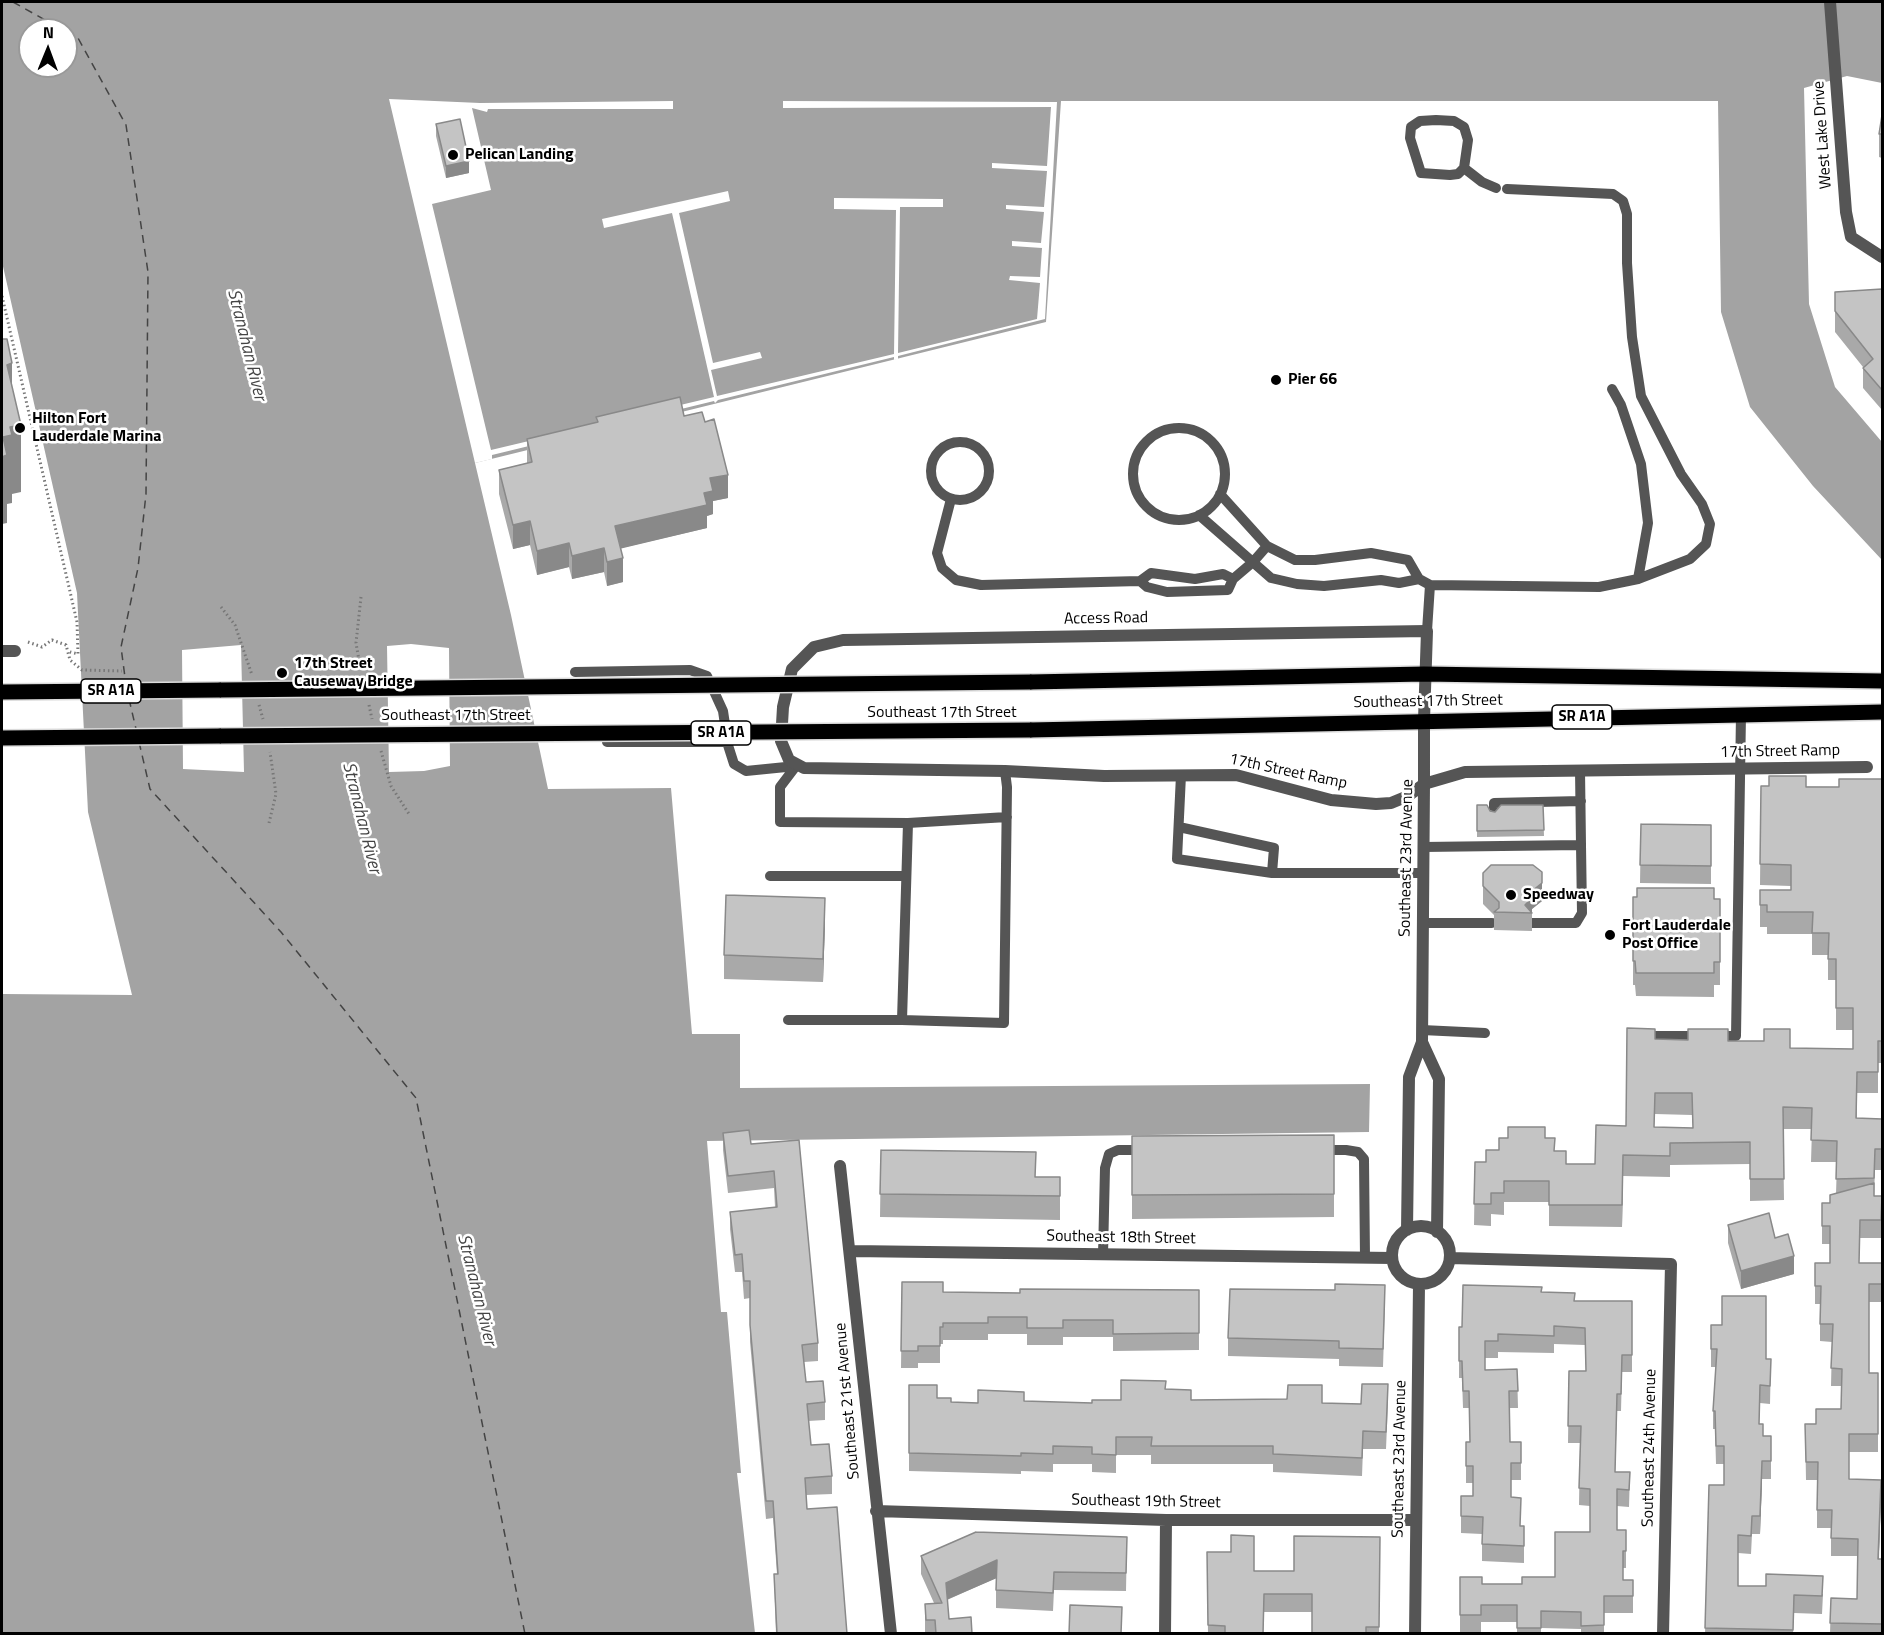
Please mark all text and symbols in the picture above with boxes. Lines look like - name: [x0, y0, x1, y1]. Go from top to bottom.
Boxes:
- north arrow: [18, 18, 78, 78]
- text: N: [43, 20, 54, 44]
- street label: West Lake Drive: [1810, 80, 1836, 190]
- place label: Pelican Landing: [465, 145, 574, 165]
- marker: Pelican Landing: [446, 148, 460, 162]
- water label: Stranahan River: [222, 287, 270, 403]
- place label: Pier 66: [1288, 370, 1337, 390]
- marker: Pier 66: [1269, 373, 1283, 387]
- place label: Hilton Fort Lauderdale Marina: [32, 409, 161, 447]
- marker: Hilton Fort Lauderdale Marina: [13, 421, 27, 435]
- street label: Access Road: [1064, 609, 1148, 629]
- place label: 17th Street Causeway Bridge: [294, 654, 413, 692]
- marker: 17th Street Causeway Bridge: [275, 666, 289, 680]
- road number: SR A1A: [81, 679, 141, 703]
- street label: Southeast 17th Street: [1353, 691, 1503, 713]
- street label: Southeast 17th Street: [867, 703, 1017, 723]
- road number: SR A1A: [1552, 705, 1612, 729]
- street label: Southeast 17th Street: [381, 706, 531, 726]
- road number: SR A1A: [691, 721, 751, 745]
- street label: 17th Street Ramp: [1720, 741, 1840, 763]
- street label: 17th Street Ramp: [1227, 750, 1349, 794]
- water label: Stranahan River: [337, 760, 385, 876]
- street label: Southeast 23rd Avenue: [1396, 779, 1418, 937]
- place label: Speedway: [1523, 885, 1594, 905]
- marker: Speedway: [1504, 888, 1518, 902]
- place label: Fort Lauderdale Post Office: [1622, 916, 1731, 954]
- marker: Fort Lauderdale Post Office: [1603, 928, 1617, 942]
- street label: Southeast 18th Street: [1046, 1227, 1196, 1249]
- water label: Stranahan River: [452, 1232, 500, 1348]
- street label: Southeast 21st Avenue: [832, 1322, 864, 1480]
- street label: Southeast 24th Avenue: [1639, 1369, 1661, 1527]
- street label: Southeast 23rd Avenue: [1389, 1380, 1411, 1538]
- street label: Southeast 19th Street: [1071, 1491, 1221, 1513]

